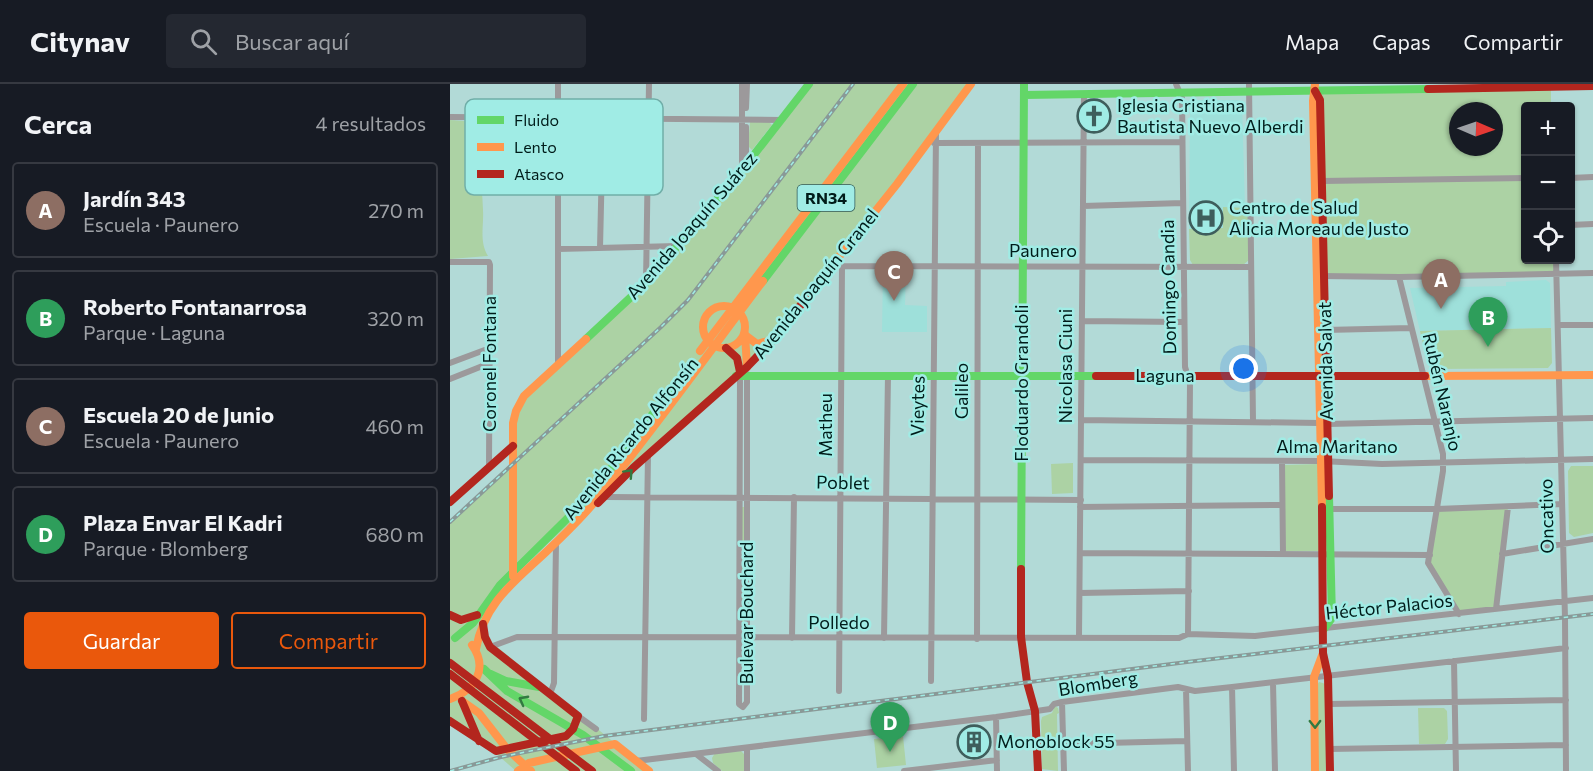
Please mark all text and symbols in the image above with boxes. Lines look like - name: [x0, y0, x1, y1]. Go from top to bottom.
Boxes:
- search box: [166, 14, 586, 68]
- text: Citynav: [30, 24, 130, 58]
- icon: search: [187, 25, 220, 58]
- text: Buscar aquí: [235, 28, 349, 55]
- text: Mapa: [1285, 29, 1339, 54]
- text: Capas: [1372, 29, 1431, 54]
- text: Compartir: [1464, 29, 1563, 54]
- place label: Iglesia Cristiana Bautista Nuevo Alberdi: [1117, 94, 1304, 137]
- church icon: Iglesia Cristiana Bautista Nuevo Alberdi: [1076, 98, 1112, 134]
- legend: [465, 99, 663, 195]
- north arrow: [1449, 102, 1503, 156]
- map controls: [1521, 102, 1575, 264]
- button: +: [1521, 102, 1575, 156]
- text: Cerca: [24, 108, 92, 139]
- text: Fluido: [514, 110, 559, 129]
- text: 4 resultados: [316, 111, 426, 135]
- text: Lento: [514, 137, 557, 156]
- street label: Avenida Joaquín Suárez: [621, 147, 761, 303]
- button: −: [1521, 156, 1575, 210]
- text: Atasco: [514, 164, 564, 183]
- text: Jardín 343: [83, 185, 185, 212]
- road number: RN34: [798, 185, 854, 211]
- place label: Centro de Salud Alicia Moreau de Justo: [1229, 196, 1409, 239]
- text: A: [38, 198, 53, 222]
- text: 270 m: [368, 198, 424, 222]
- hospital icon: Centro de Salud Alicia Moreau de Justo: [1188, 200, 1224, 236]
- street label: Avenida Joaquín Granel: [748, 204, 883, 363]
- button: locate: [1521, 210, 1575, 264]
- text: Escuela · Paunero: [83, 212, 239, 236]
- street label: Domingo Candia: [1156, 219, 1180, 355]
- street label: Paunero: [1009, 239, 1077, 261]
- pin: C: [874, 252, 914, 301]
- pin: A: [1422, 260, 1460, 309]
- text: Roberto Fontanarrosa: [83, 293, 307, 320]
- street label: Coronel Fontana: [478, 296, 500, 432]
- pin: B: [1468, 298, 1508, 347]
- street label: Avenida Salvat: [1313, 301, 1337, 421]
- street label: Floduardo Grandoli: [1010, 304, 1032, 462]
- text: B: [39, 306, 52, 330]
- text: 320 m: [367, 306, 424, 330]
- street label: Nicolasa Ciuni: [1054, 309, 1076, 423]
- text: Parque · Laguna: [83, 320, 225, 344]
- street label: Rubén Naranjo: [1419, 330, 1467, 453]
- street label: Avenida Ricardo Alfonsín: [558, 353, 703, 524]
- your location: [1229, 354, 1258, 383]
- street label: Galileo: [950, 363, 972, 419]
- street label: Laguna: [1135, 364, 1195, 386]
- street label: Vieytes: [905, 376, 929, 436]
- street label: Matheu: [814, 393, 836, 457]
- text: Escuela 20 de Junio: [83, 401, 274, 428]
- text: C: [39, 414, 52, 438]
- text: 460 m: [366, 414, 424, 438]
- text: Escuela · Paunero: [83, 428, 239, 452]
- street label: Alma Maritano: [1276, 435, 1398, 457]
- one-way arrow: [622, 469, 633, 480]
- street label: Poblet: [816, 471, 870, 493]
- street label: Oncativo: [1534, 478, 1558, 554]
- text: Plaza Envar El Kadri: [83, 509, 283, 536]
- text: D: [38, 522, 53, 546]
- text: 680 m: [365, 522, 424, 546]
- text: Parque · Blomberg: [83, 536, 248, 560]
- street label: Bulevar Bouchard: [735, 542, 757, 684]
- street label: Héctor Palacios: [1324, 588, 1453, 624]
- street label: Polledo: [808, 611, 870, 633]
- button: Guardar: [24, 612, 219, 669]
- button: Compartir: [231, 612, 426, 669]
- street label: Blomberg: [1057, 666, 1139, 700]
- one-way arrow: [518, 696, 529, 707]
- pin: D: [870, 702, 910, 752]
- one-way arrow: [1308, 720, 1321, 729]
- building icon: Monoblock 55: [956, 724, 992, 760]
- place label: Monoblock 55: [997, 730, 1115, 752]

